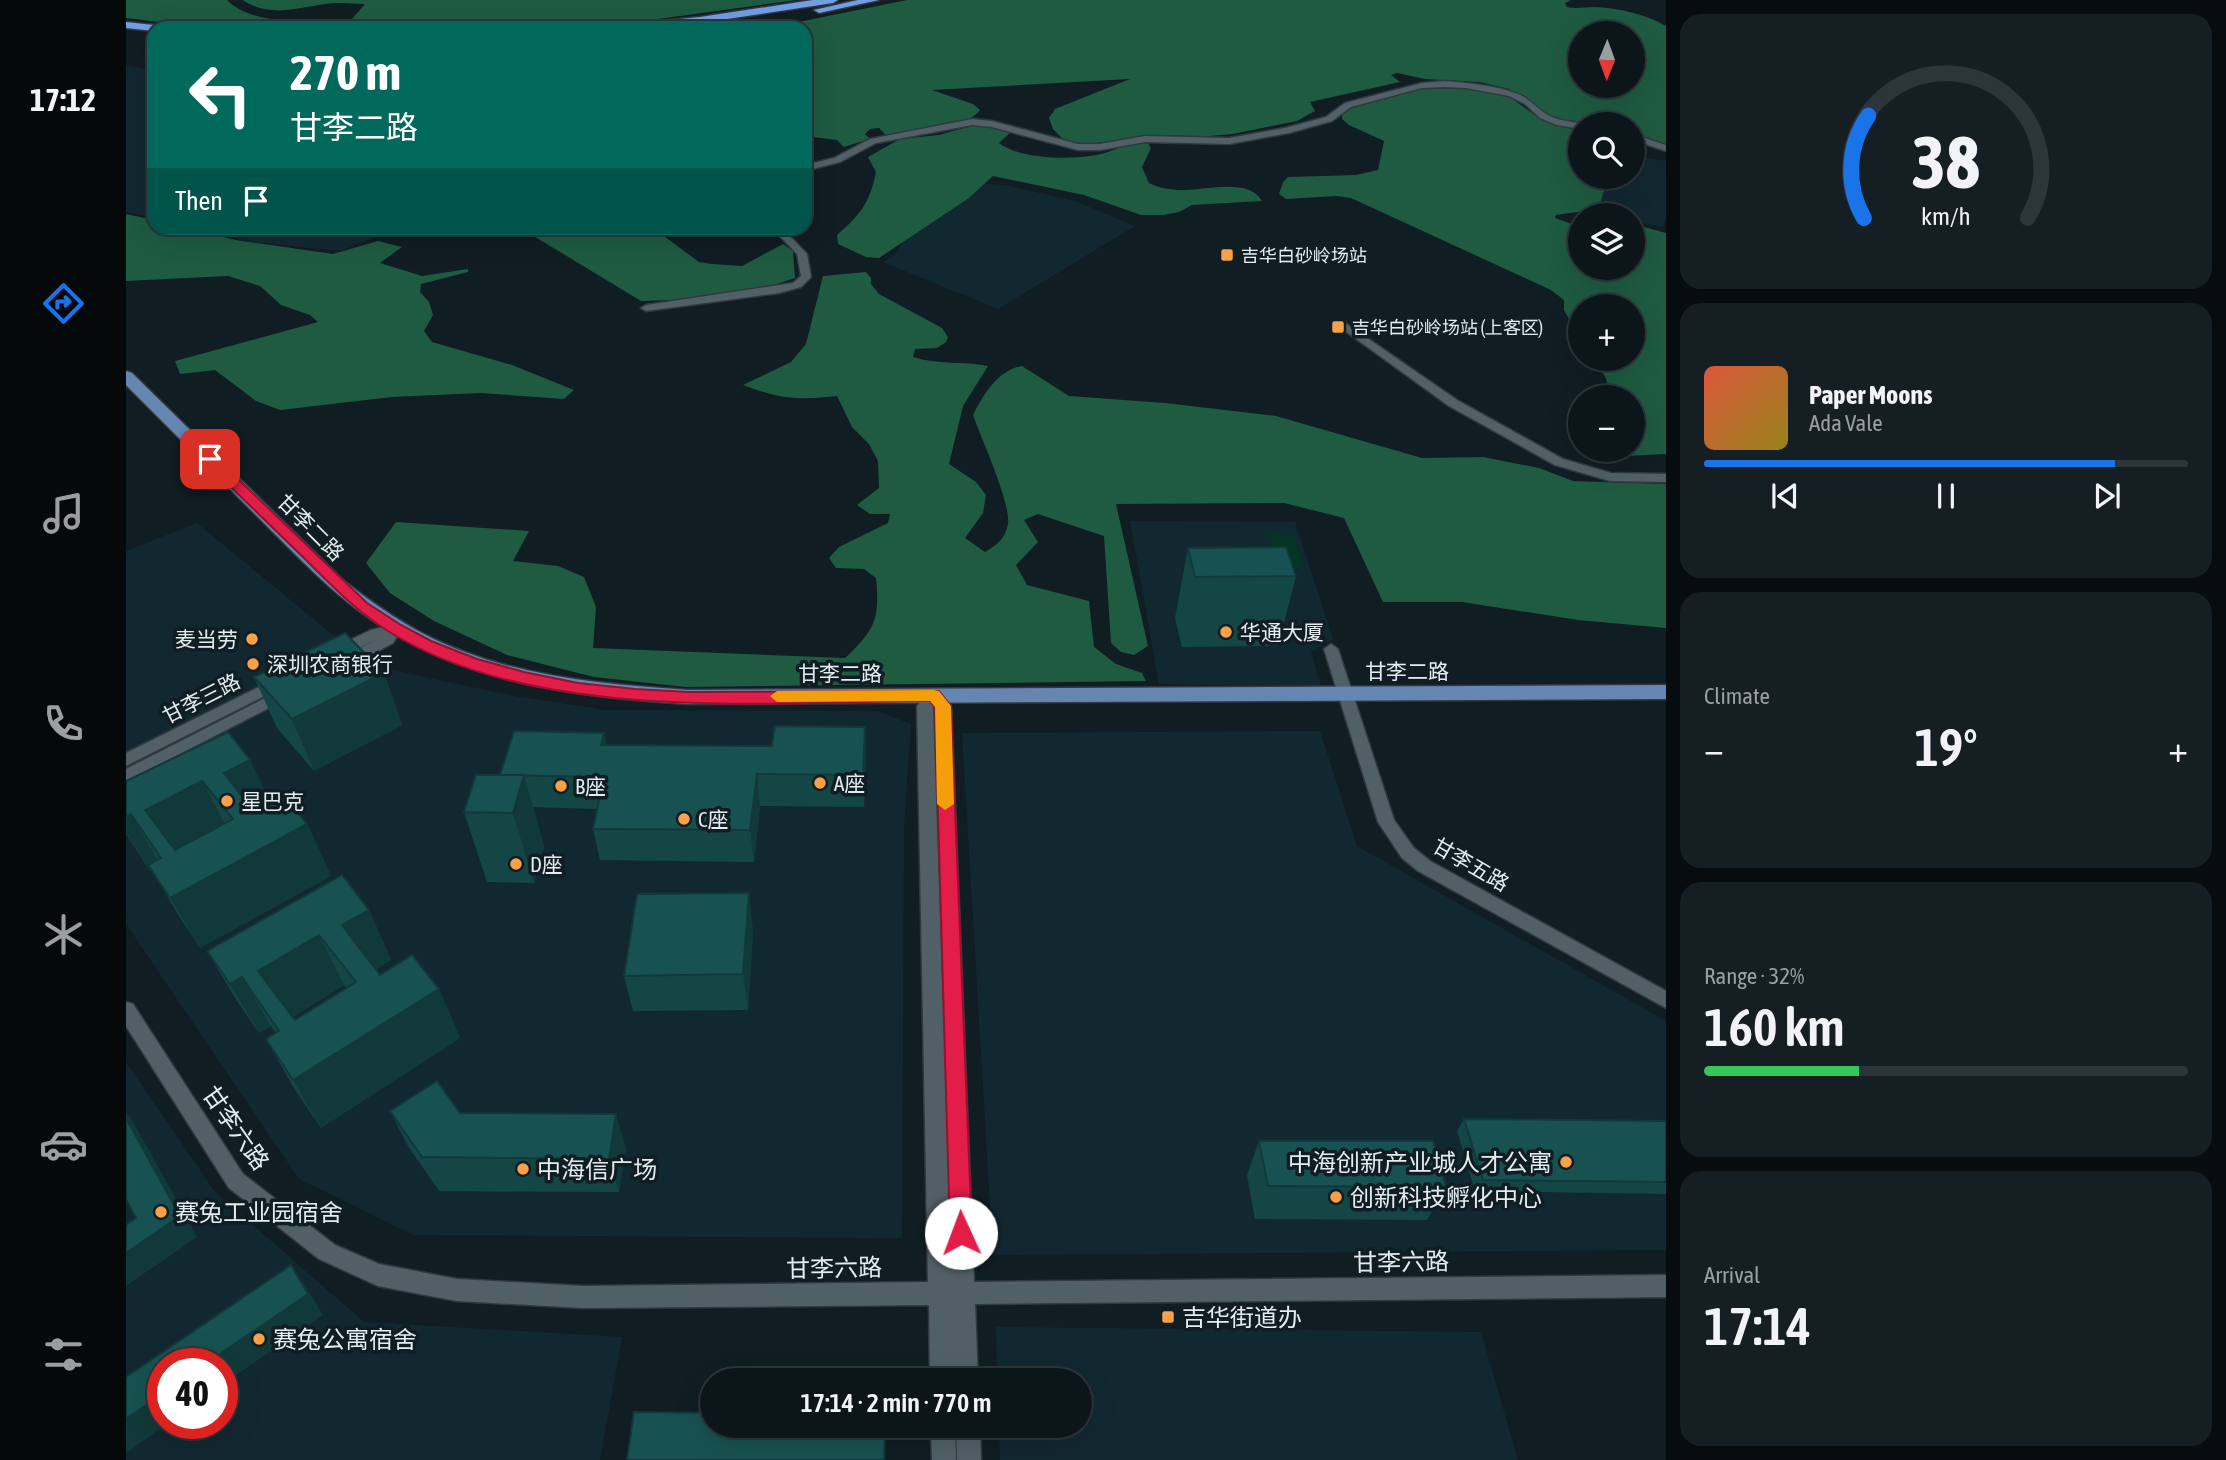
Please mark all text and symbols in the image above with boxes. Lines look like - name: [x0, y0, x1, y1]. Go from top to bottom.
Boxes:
- north arrow: [1568, 21, 1645, 98]
- map controls: [1568, 21, 1645, 462]
- text: 270 m: [290, 44, 401, 100]
- icon: left: [175, 49, 266, 140]
- text: 17:12: [30, 81, 96, 118]
- text: 甘李二路: [290, 109, 418, 146]
- button: search: [1568, 112, 1645, 189]
- text: 38: [1912, 120, 1980, 203]
- icon: arrive: [237, 182, 275, 220]
- text: Then: [175, 186, 223, 216]
- text: km/h: [1921, 201, 1971, 229]
- button: layers: [1568, 203, 1645, 280]
- place label: 吉华白砂岭场站: [1241, 245, 1367, 266]
- marker: 吉华白砂岭场站: [1219, 247, 1235, 263]
- icon: directions: [39, 279, 88, 328]
- button: +: [1568, 294, 1645, 371]
- place label: 吉华白砂岭场站 (上客区): [1352, 317, 1543, 338]
- marker: 吉华白砂岭场站 (上客区): [1330, 319, 1346, 335]
- text: Paper Moons: [1809, 380, 1932, 410]
- button: −: [1568, 385, 1645, 462]
- text: Ada Vale: [1809, 410, 1883, 436]
- pin: [180, 429, 240, 489]
- icon: arrive: [191, 440, 229, 478]
- icon: previous: [1766, 477, 1804, 515]
- icon: pause: [1927, 477, 1965, 515]
- icon: next: [2088, 477, 2126, 515]
- icon: music: [39, 489, 88, 538]
- street label: 甘李二路: [273, 489, 349, 565]
- place label: 华通大厦: [1240, 620, 1324, 644]
- marker: 华通大厦: [1218, 624, 1234, 640]
- place label: 麦当劳: [175, 627, 238, 651]
- marker: 麦当劳: [244, 631, 260, 647]
- place label: 深圳农商银行: [267, 652, 393, 676]
- marker: 深圳农商银行: [245, 656, 261, 672]
- street label: 甘李二路: [1365, 659, 1449, 683]
- street label: 甘李二路: [798, 661, 882, 685]
- street label: 甘李三路: [158, 668, 244, 728]
- text: Climate: [1704, 683, 1770, 709]
- icon: phone: [39, 699, 88, 748]
- text: 19°: [1914, 717, 1978, 777]
- text: −: [1704, 727, 1724, 770]
- text: +: [2168, 727, 2188, 770]
- place label: A座: [834, 771, 865, 795]
- place label: B座: [575, 774, 606, 798]
- marker: A座: [812, 775, 828, 791]
- marker: B座: [553, 778, 569, 794]
- place label: 星巴克: [241, 789, 304, 813]
- marker: 星巴克: [219, 793, 235, 809]
- place label: C座: [698, 807, 728, 831]
- marker: C座: [676, 811, 692, 827]
- street label: 甘李五路: [1429, 833, 1513, 895]
- place label: D座: [530, 852, 563, 876]
- marker: D座: [508, 856, 524, 872]
- icon: climate: [39, 910, 88, 959]
- text: Range · 32%: [1704, 963, 1804, 989]
- text: 160 km: [1704, 997, 1845, 1057]
- street label: 甘李六路: [197, 1081, 275, 1175]
- icon: car: [39, 1120, 88, 1169]
- place label: 中海创新产业城人才公寓: [1288, 1149, 1552, 1176]
- marker: 中海创新产业城人才公寓: [1558, 1154, 1574, 1170]
- place label: 中海信广场: [537, 1156, 657, 1183]
- marker: 中海信广场: [515, 1161, 531, 1177]
- place label: 创新科技孵化中心: [1350, 1184, 1542, 1211]
- marker: 创新科技孵化中心: [1328, 1189, 1344, 1205]
- position arrow: [924, 1196, 998, 1270]
- place label: 赛兔工业园宿舍: [175, 1199, 343, 1226]
- marker: 赛兔工业园宿舍: [153, 1204, 169, 1220]
- street label: 甘李六路: [1353, 1248, 1449, 1276]
- street label: 甘李六路: [786, 1254, 882, 1282]
- text: Arrival: [1704, 1262, 1760, 1288]
- text: 17:14: [1704, 1296, 1811, 1356]
- place label: 吉华街道办: [1182, 1304, 1302, 1331]
- marker: 吉华街道办: [1160, 1309, 1176, 1325]
- place label: 赛兔公寓宿舍: [273, 1326, 417, 1353]
- icon: filters: [39, 1330, 88, 1379]
- marker: 赛兔公寓宿舍: [251, 1331, 267, 1347]
- speed limit sign: 40: [147, 1348, 238, 1439]
- text: 17:14 · 2 min · 770 m: [801, 1388, 991, 1418]

